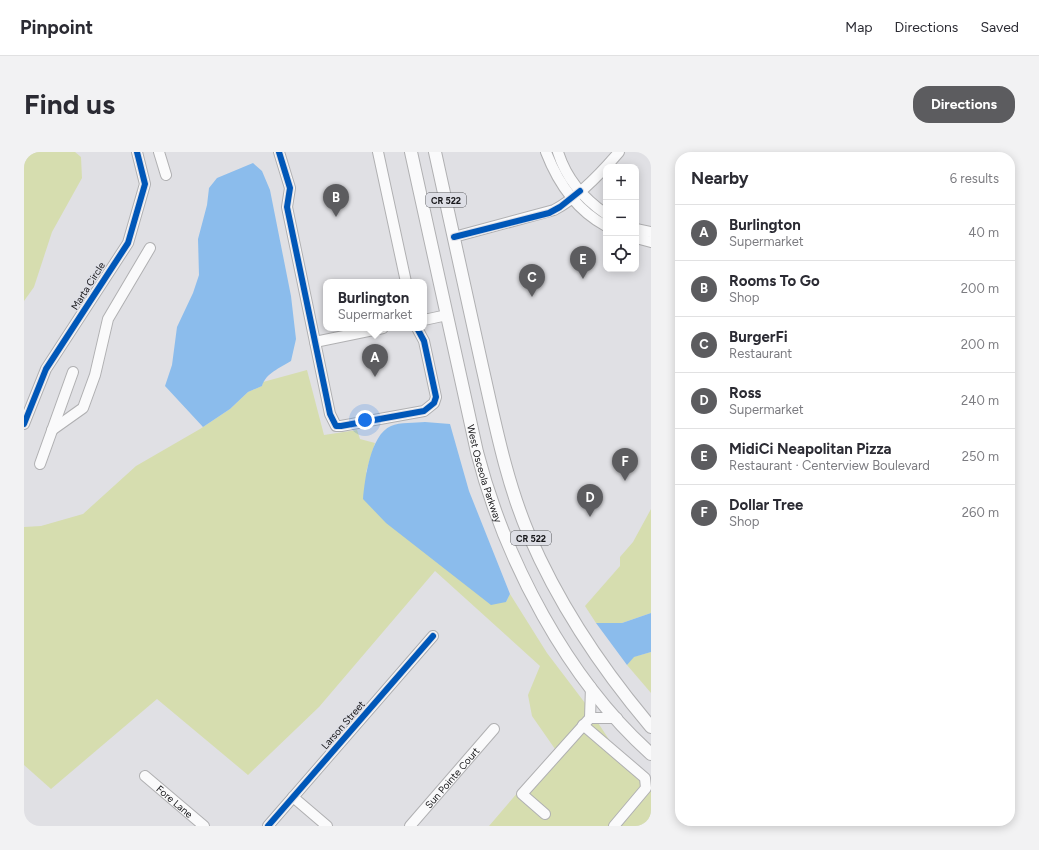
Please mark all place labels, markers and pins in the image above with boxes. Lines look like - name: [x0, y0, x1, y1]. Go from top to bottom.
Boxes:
- pin: B: [323, 184, 349, 217]
- pin: E: [570, 246, 596, 279]
- pin: C: [519, 264, 545, 297]
- pin: A: [362, 344, 388, 377]
- pin: F: [612, 448, 638, 481]
- pin: D: [577, 484, 603, 517]

